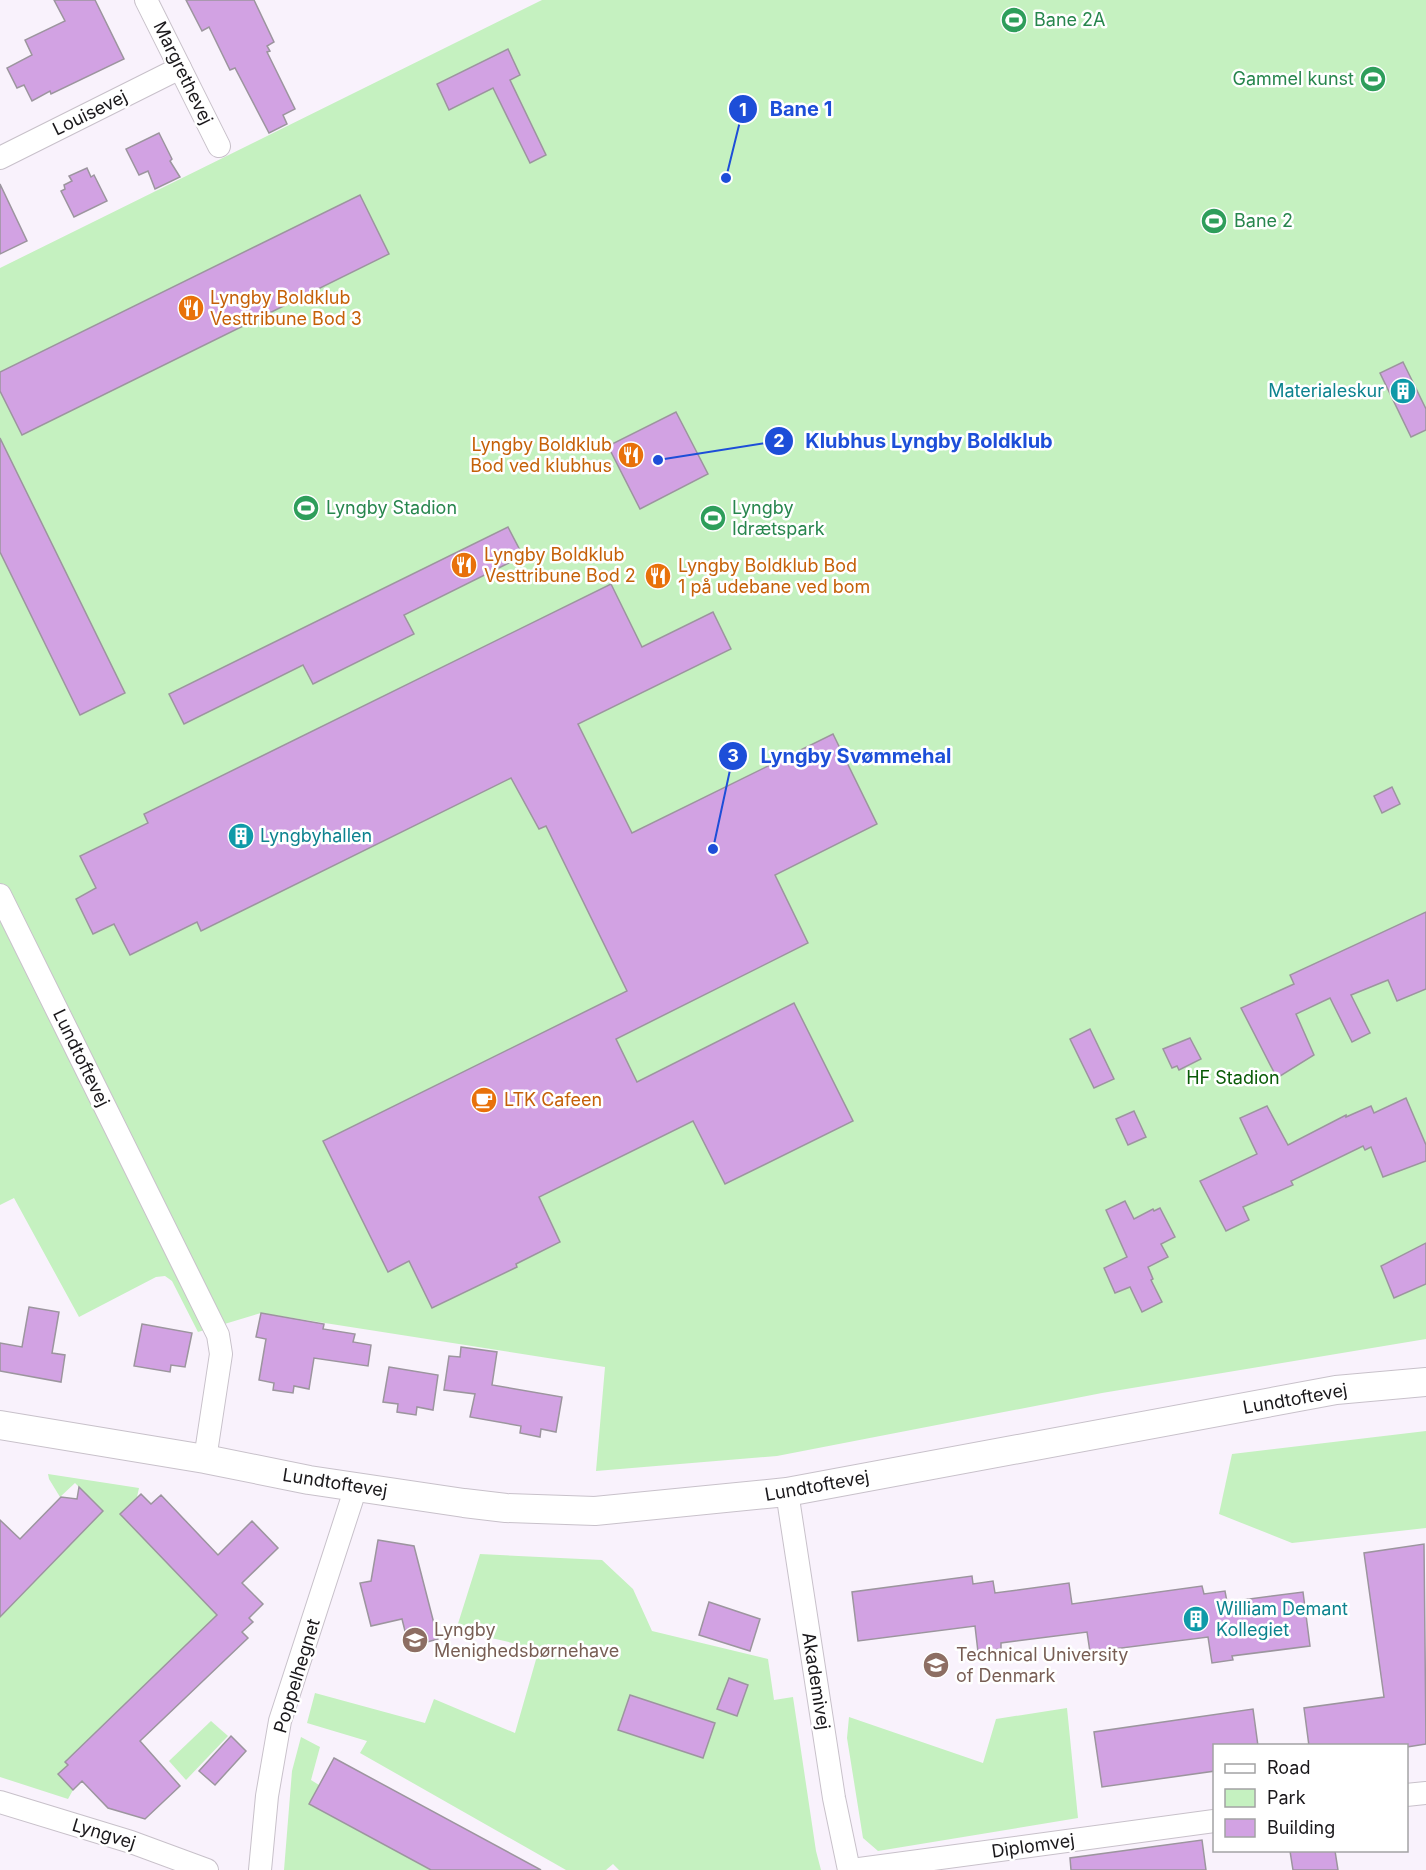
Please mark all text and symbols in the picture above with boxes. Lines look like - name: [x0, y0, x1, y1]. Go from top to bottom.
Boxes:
- sports icon: Bane 2A: [999, 5, 1029, 35]
- place label: Bane 2A: [1034, 9, 1105, 30]
- street label: Margrethevej: [149, 18, 217, 128]
- sports icon: Gammel kunst: [1358, 64, 1388, 94]
- place label: Gammel kunst: [1232, 68, 1354, 89]
- street label: Louisevej: [49, 86, 130, 140]
- callout: Bane 1: [728, 90, 844, 128]
- text: Bane 1: [770, 97, 832, 121]
- text: 1: [739, 99, 747, 120]
- sports icon: Bane 2: [1199, 206, 1229, 236]
- place label: Bane 2: [1234, 210, 1293, 231]
- place label: Lyngby Boldklub Vesttribune Bod 3: [210, 287, 362, 329]
- restaurant icon: Lyngby Boldklub Vesttribune Bod 3: [176, 293, 206, 323]
- building icon: Materialeskur: [1388, 376, 1418, 406]
- place label: Materialeskur: [1268, 380, 1384, 401]
- callout: Klubhus Lyngby Boldklub: [764, 422, 1065, 460]
- text: Klubhus Lyngby Boldklub: [805, 429, 1053, 453]
- text: 2: [773, 430, 785, 451]
- place label: Lyngby Boldklub Bod ved klubhus: [470, 434, 612, 476]
- restaurant icon: Lyngby Boldklub Bod ved klubhus: [616, 440, 646, 470]
- sports icon: Lyngby Stadion: [291, 493, 321, 523]
- place label: Lyngby Stadion: [326, 497, 457, 518]
- place label: Lyngby Idrætspark: [732, 497, 825, 539]
- sports icon: Lyngby Idrætspark: [698, 503, 728, 533]
- place label: Lyngby Boldklub Vesttribune Bod 2: [484, 544, 636, 586]
- restaurant icon: Lyngby Boldklub Vesttribune Bod 2: [449, 550, 479, 580]
- place label: Lyngby Boldklub Bod 1 på udebane ved bom: [678, 555, 870, 597]
- restaurant icon: Lyngby Boldklub Bod 1 på udebane ved bom: [643, 561, 673, 591]
- callout: Lyngby Svømmehal: [718, 737, 963, 775]
- text: Lyngby Svømmehal: [761, 744, 952, 768]
- text: 3: [727, 745, 739, 766]
- building icon: Lyngbyhallen: [226, 821, 256, 851]
- place label: Lyngbyhallen: [260, 825, 372, 846]
- street label: Lundtoftevej: [49, 1006, 114, 1110]
- park label: HF Stadion: [1186, 1067, 1280, 1088]
- cafe icon: LTK Cafeen: [469, 1085, 499, 1115]
- place label: LTK Cafeen: [504, 1089, 602, 1110]
- street label: Lundtoftevej: [1241, 1379, 1349, 1418]
- street label: Lundtoftevej: [281, 1464, 389, 1501]
- street label: Lundtoftevej: [763, 1466, 871, 1505]
- place label: William Demant Kollegiet: [1216, 1598, 1348, 1640]
- building icon: William Demant Kollegiet: [1181, 1604, 1211, 1634]
- street label: Poppelhegnet: [269, 1616, 324, 1735]
- place label: Lyngby Menighedsbørnehave: [434, 1619, 619, 1661]
- school or university icon: Lyngby Menighedsbørnehave: [400, 1625, 430, 1655]
- street label: Akademivej: [798, 1631, 835, 1731]
- place label: Technical University of Denmark: [956, 1644, 1128, 1686]
- school or university icon: Technical University of Denmark: [921, 1650, 951, 1680]
- legend: [1213, 1744, 1408, 1852]
- text: Road: [1267, 1757, 1310, 1778]
- text: Park: [1267, 1787, 1306, 1808]
- street label: Lyngvej: [70, 1814, 138, 1853]
- text: Building: [1267, 1817, 1335, 1838]
- street label: Diplomvej: [990, 1829, 1076, 1862]

